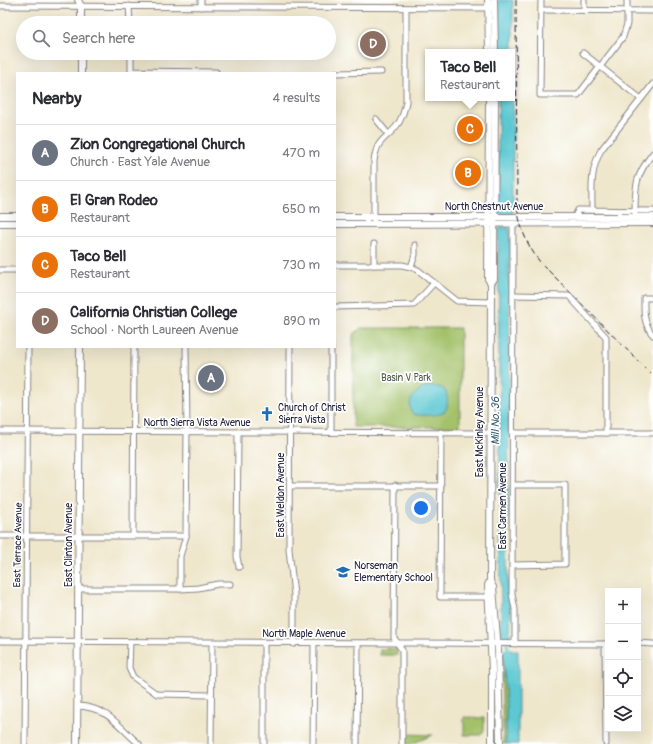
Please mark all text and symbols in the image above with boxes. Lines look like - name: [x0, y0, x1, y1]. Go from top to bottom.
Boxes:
- search box: [16, 16, 336, 60]
- icon: search: [30, 27, 52, 49]
- text: Search here: [62, 29, 135, 48]
- pin: D: [360, 29, 386, 59]
- popup: [425, 49, 515, 101]
- text: Taco Bell: [440, 58, 496, 77]
- text: Restaurant: [440, 77, 500, 93]
- text: Nearby: [32, 88, 81, 109]
- text: 4 results: [273, 90, 320, 106]
- pin: C: [457, 114, 483, 144]
- text: Zion Congregational Church: [70, 135, 245, 154]
- text: A: [41, 145, 49, 161]
- text: 470 m: [282, 145, 320, 161]
- text: Church · East Yale Avenue: [70, 154, 210, 170]
- pin: B: [455, 158, 481, 188]
- text: El Gran Rodeo: [70, 191, 158, 210]
- text: B: [41, 201, 49, 217]
- text: 650 m: [282, 201, 320, 217]
- street label: North Chestnut Avenue: [445, 201, 543, 213]
- text: Restaurant: [70, 210, 130, 226]
- text: Taco Bell: [70, 247, 126, 266]
- text: C: [41, 257, 49, 273]
- text: 730 m: [283, 257, 320, 273]
- text: Restaurant: [70, 266, 130, 282]
- text: California Christian College: [70, 303, 237, 322]
- text: D: [41, 313, 49, 329]
- text: 890 m: [284, 313, 320, 329]
- text: School · North Laureen Avenue: [70, 322, 238, 338]
- pin: A: [198, 363, 224, 393]
- park label: Basin V Park: [381, 372, 432, 384]
- street label: East McKinley Avenue: [474, 387, 486, 477]
- water label: Mill No. 36: [489, 396, 502, 445]
- place label: Church of Christ Sierra Vista: [278, 402, 347, 426]
- church icon: Church of Christ Sierra Vista: [259, 406, 275, 422]
- street label: North Sierra Vista Avenue: [144, 417, 251, 429]
- street label: East Weldon Avenue: [275, 452, 287, 537]
- street label: East Carmen Avenue: [497, 462, 509, 550]
- your location: [411, 498, 431, 518]
- street label: East Terrace Avenue: [11, 502, 25, 588]
- street label: East Clinton Avenue: [63, 503, 75, 587]
- place label: Norseman Elementary School: [354, 560, 433, 584]
- school or university icon: Norseman Elementary School: [335, 564, 351, 580]
- map controls: [605, 588, 641, 732]
- button: +: [605, 588, 641, 624]
- button: −: [605, 624, 641, 660]
- street label: North Maple Avenue: [262, 628, 346, 640]
- button: locate: [605, 660, 641, 696]
- button: layers: [605, 696, 641, 732]

